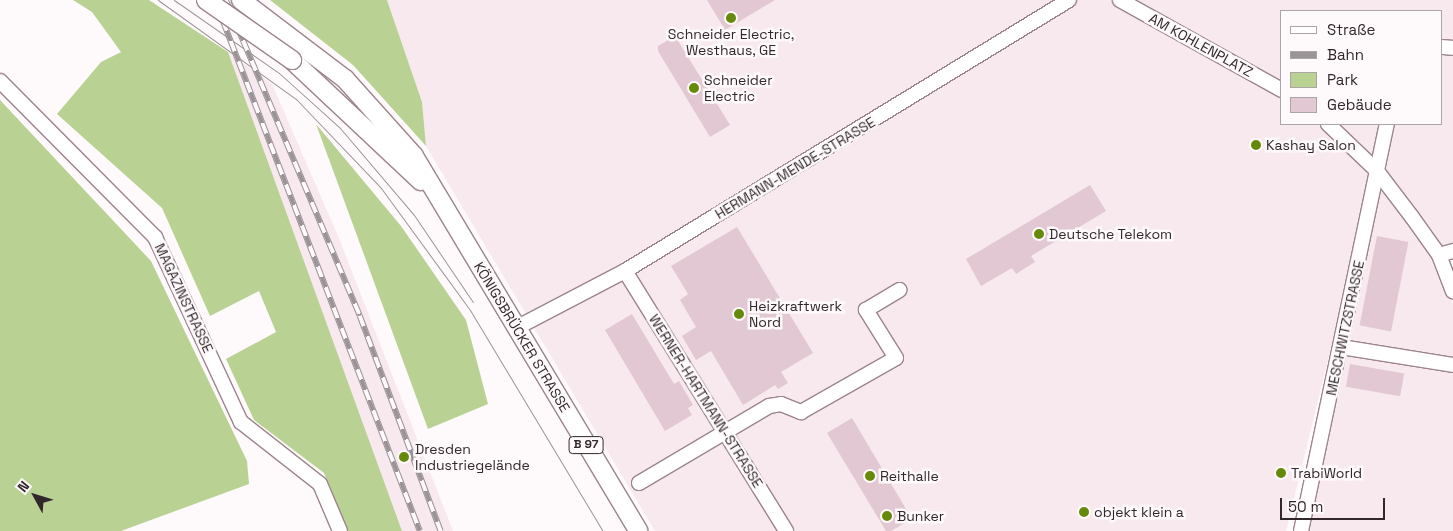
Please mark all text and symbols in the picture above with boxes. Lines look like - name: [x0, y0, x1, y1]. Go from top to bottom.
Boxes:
- street label: AM KOHLENPLATZ: [1146, 9, 1256, 81]
- legend: [1280, 10, 1443, 125]
- marker: Schneider Electric, Westhaus, GE: [725, 12, 737, 24]
- text: Straße: [1327, 20, 1375, 39]
- place label: Schneider Electric, Westhaus, GE: [668, 26, 794, 58]
- text: Bahn: [1327, 45, 1364, 64]
- text: Park: [1327, 70, 1358, 89]
- place label: Schneider Electric: [704, 72, 772, 104]
- marker: Schneider Electric: [688, 82, 700, 94]
- text: Gebäude: [1327, 95, 1392, 114]
- street label: HERMANN-MENDE-STRASSE: [712, 114, 878, 222]
- place label: Kashay Salon: [1266, 137, 1356, 153]
- marker: Kashay Salon: [1250, 139, 1262, 151]
- place label: Deutsche Telekom: [1049, 226, 1172, 242]
- marker: Deutsche Telekom: [1033, 228, 1045, 240]
- street label: MAGAZINSTRASSE: [151, 241, 217, 355]
- street label: KÖNIGSBRÜCKER STRASSE: [470, 259, 574, 415]
- street label: MESCHWITZSTRASSE: [1322, 259, 1368, 397]
- place label: Heizkraftwerk Nord: [749, 298, 842, 331]
- marker: Heizkraftwerk Nord: [733, 308, 745, 320]
- street label: WERNER-HARTMANN-STRASSE: [646, 311, 766, 491]
- road number: B 97: [568, 436, 604, 454]
- place label: Dresden Industriegelände: [415, 441, 530, 474]
- marker: Dresden Industriegelände: [397, 450, 411, 464]
- place label: TrabiWorld: [1291, 465, 1362, 481]
- marker: TrabiWorld: [1275, 467, 1287, 479]
- place label: Reithalle: [880, 468, 939, 484]
- marker: Reithalle: [864, 470, 876, 482]
- north arrow: [10, 471, 60, 521]
- text: N: [13, 477, 33, 496]
- scale bar: [1283, 488, 1388, 520]
- text: 50 m: [1288, 497, 1323, 516]
- place label: objekt klein a: [1094, 504, 1184, 520]
- marker: objekt klein a: [1078, 506, 1090, 518]
- place label: Bunker: [897, 508, 944, 524]
- marker: Bunker: [881, 510, 893, 522]

